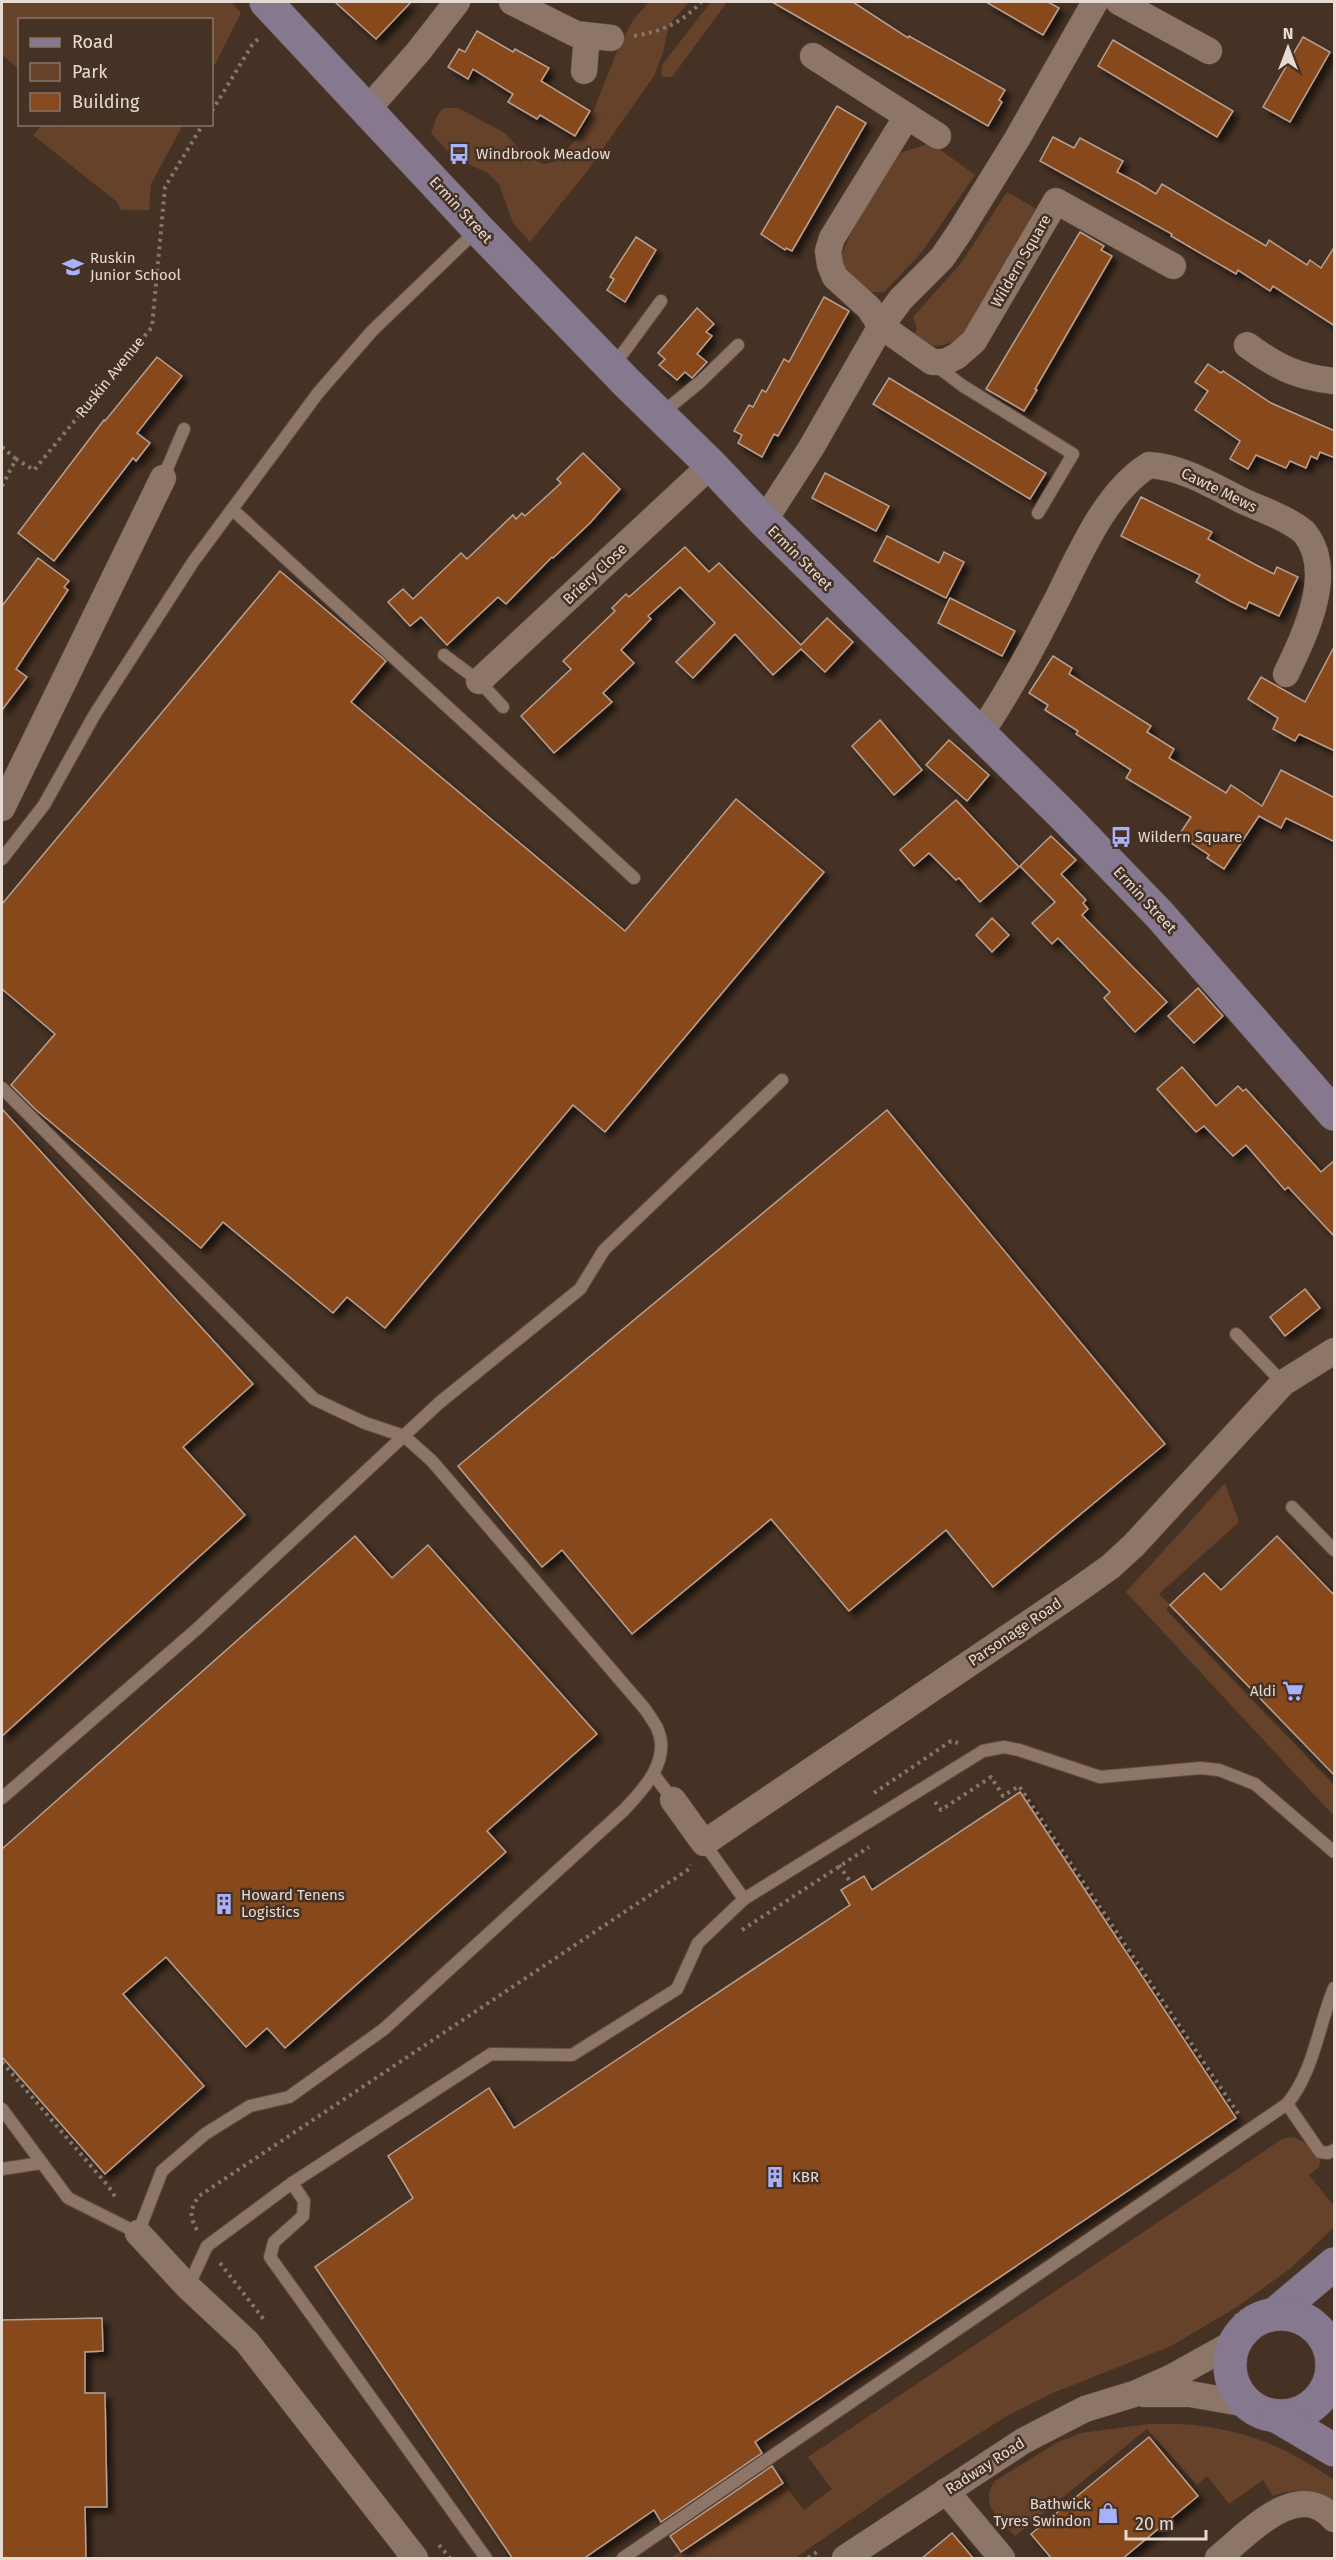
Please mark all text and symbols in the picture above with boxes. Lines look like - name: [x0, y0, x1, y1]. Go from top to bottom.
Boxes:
- legend: [18, 18, 213, 126]
- north arrow: [1258, 18, 1318, 78]
- text: N: [1283, 24, 1293, 43]
- text: Road: [72, 31, 114, 53]
- text: Park: [72, 61, 108, 83]
- text: Building: [72, 91, 140, 113]
- bus stop icon: Windbrook Meadow: [447, 142, 471, 166]
- place label: Windbrook Meadow: [476, 145, 610, 163]
- street label: Ermin Street: [426, 173, 497, 247]
- street label: Wildern Square: [987, 211, 1055, 311]
- place label: Ruskin Junior School: [90, 249, 182, 284]
- school or university icon: Ruskin Junior School: [61, 255, 85, 279]
- street label: Ruskin Avenue: [72, 333, 148, 421]
- street label: Cawte Mews: [1178, 464, 1260, 516]
- street label: Ermin Street: [764, 522, 837, 595]
- street label: Briery Close: [559, 540, 631, 608]
- bus stop icon: Wildern Square: [1109, 825, 1133, 849]
- place label: Wildern Square: [1138, 828, 1242, 846]
- street label: Ermin Street: [1110, 863, 1181, 937]
- street label: Parsonage Road: [965, 1594, 1065, 1670]
- supermarket icon: Aldi: [1281, 1679, 1305, 1703]
- place label: Aldi: [1250, 1682, 1276, 1700]
- place label: Howard Tenens Logistics: [241, 1886, 345, 1921]
- building icon: Howard Tenens Logistics: [212, 1892, 236, 1916]
- building icon: KBR: [763, 2165, 787, 2189]
- place label: KBR: [792, 2168, 819, 2186]
- street label: Radway Road: [942, 2434, 1028, 2498]
- place label: Bathwick Tyres Swindon: [993, 2495, 1091, 2530]
- shop icon: Bathwick Tyres Swindon: [1096, 2501, 1120, 2525]
- scale bar: [1126, 2503, 1206, 2541]
- text: 20 m: [1135, 2513, 1174, 2535]

